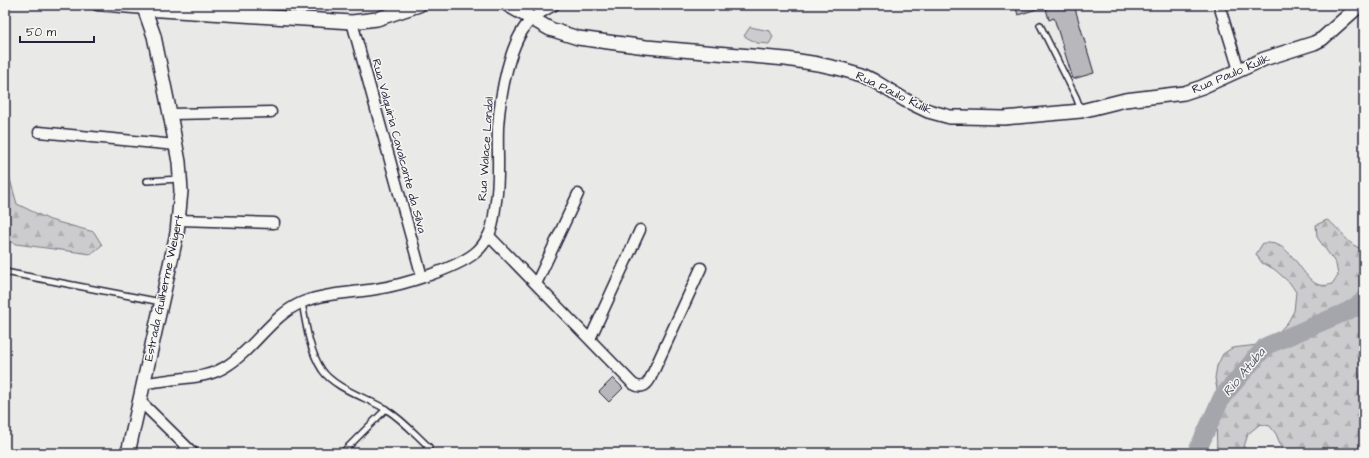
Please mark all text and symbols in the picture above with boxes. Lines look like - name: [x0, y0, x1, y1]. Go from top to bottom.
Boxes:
- scale bar: [20, 18, 94, 44]
- text: 50 m: [26, 24, 57, 41]
- street label: Rua Paulo Kulik: [1189, 50, 1273, 98]
- street label: Rua Valquíria Cavalcante da Silva: [367, 57, 431, 235]
- street label: Rua Paulo Kulik: [853, 67, 936, 119]
- street label: Rua Walace Landal: [474, 96, 498, 202]
- street label: Estrada Guilherme Weigert: [140, 213, 189, 363]
- water label: Rio Atuba: [1219, 343, 1270, 400]

